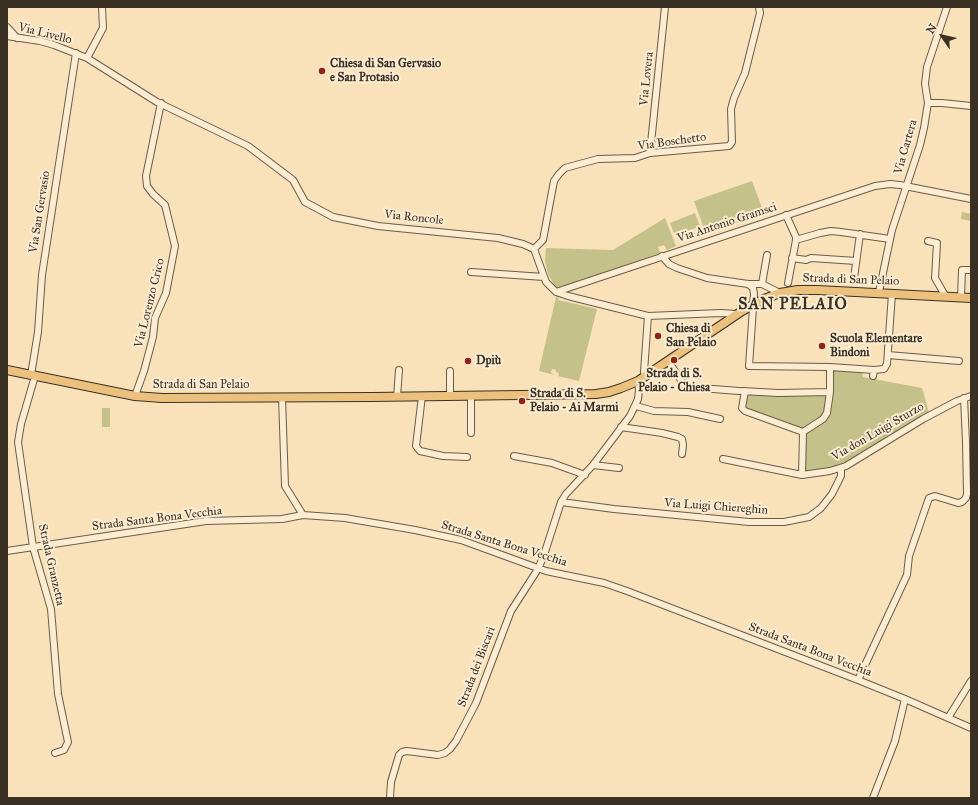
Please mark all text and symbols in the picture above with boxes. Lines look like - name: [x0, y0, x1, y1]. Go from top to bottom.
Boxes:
- north arrow: [922, 16, 962, 56]
- street label: Via Livello: [17, 20, 73, 48]
- text: N: [924, 22, 940, 37]
- street label: Via Lovera: [637, 51, 657, 107]
- place label: Chiesa di San Gervasio e San Protasio: [330, 57, 441, 85]
- marker: Chiesa di San Gervasio e San Protasio: [317, 66, 327, 76]
- street label: Via Cartera: [891, 118, 921, 176]
- street label: Via Boschetto: [637, 130, 707, 154]
- street label: Via San Gervasio: [26, 170, 54, 254]
- street label: Via Antonio Gramsci: [675, 200, 779, 246]
- street label: Via Roncole: [384, 208, 444, 228]
- street label: Via Lorenzo Crico: [132, 257, 168, 349]
- street label: Strada di San Pelaio: [802, 271, 900, 289]
- district label: SAN PELAIO: [738, 295, 848, 315]
- place label: Chiesa di San Pelaio: [666, 322, 716, 350]
- marker: Chiesa di San Pelaio: [653, 331, 663, 341]
- place label: Scuola Elementare Bindoni: [830, 332, 922, 360]
- marker: Scuola Elementare Bindoni: [817, 341, 827, 351]
- place label: Dpiù: [476, 354, 501, 368]
- marker: Strada di S. Pelaio - Chiesa: [669, 355, 679, 365]
- marker: Dpiù: [463, 356, 473, 366]
- place label: Strada di S. Pelaio - Chiesa: [638, 367, 710, 395]
- street label: Strada di San Pelaio: [153, 378, 249, 392]
- place label: Strada di S. Pelaio - Ai Marmi: [530, 387, 619, 415]
- marker: Strada di S. Pelaio - Ai Marmi: [517, 396, 527, 406]
- street label: Via don Luigi Sturzo: [829, 400, 927, 464]
- street label: Via Luigi Chiereghin: [664, 496, 768, 518]
- street label: Strada Santa Bona Vecchia: [91, 504, 223, 534]
- street label: Strada Santa Bona Vecchia: [439, 518, 569, 570]
- street label: Strada Granzetta: [35, 523, 67, 607]
- street label: Strada Santa Bona Vecchia: [746, 620, 874, 680]
- street label: Strada dei Biscari: [455, 625, 499, 709]

